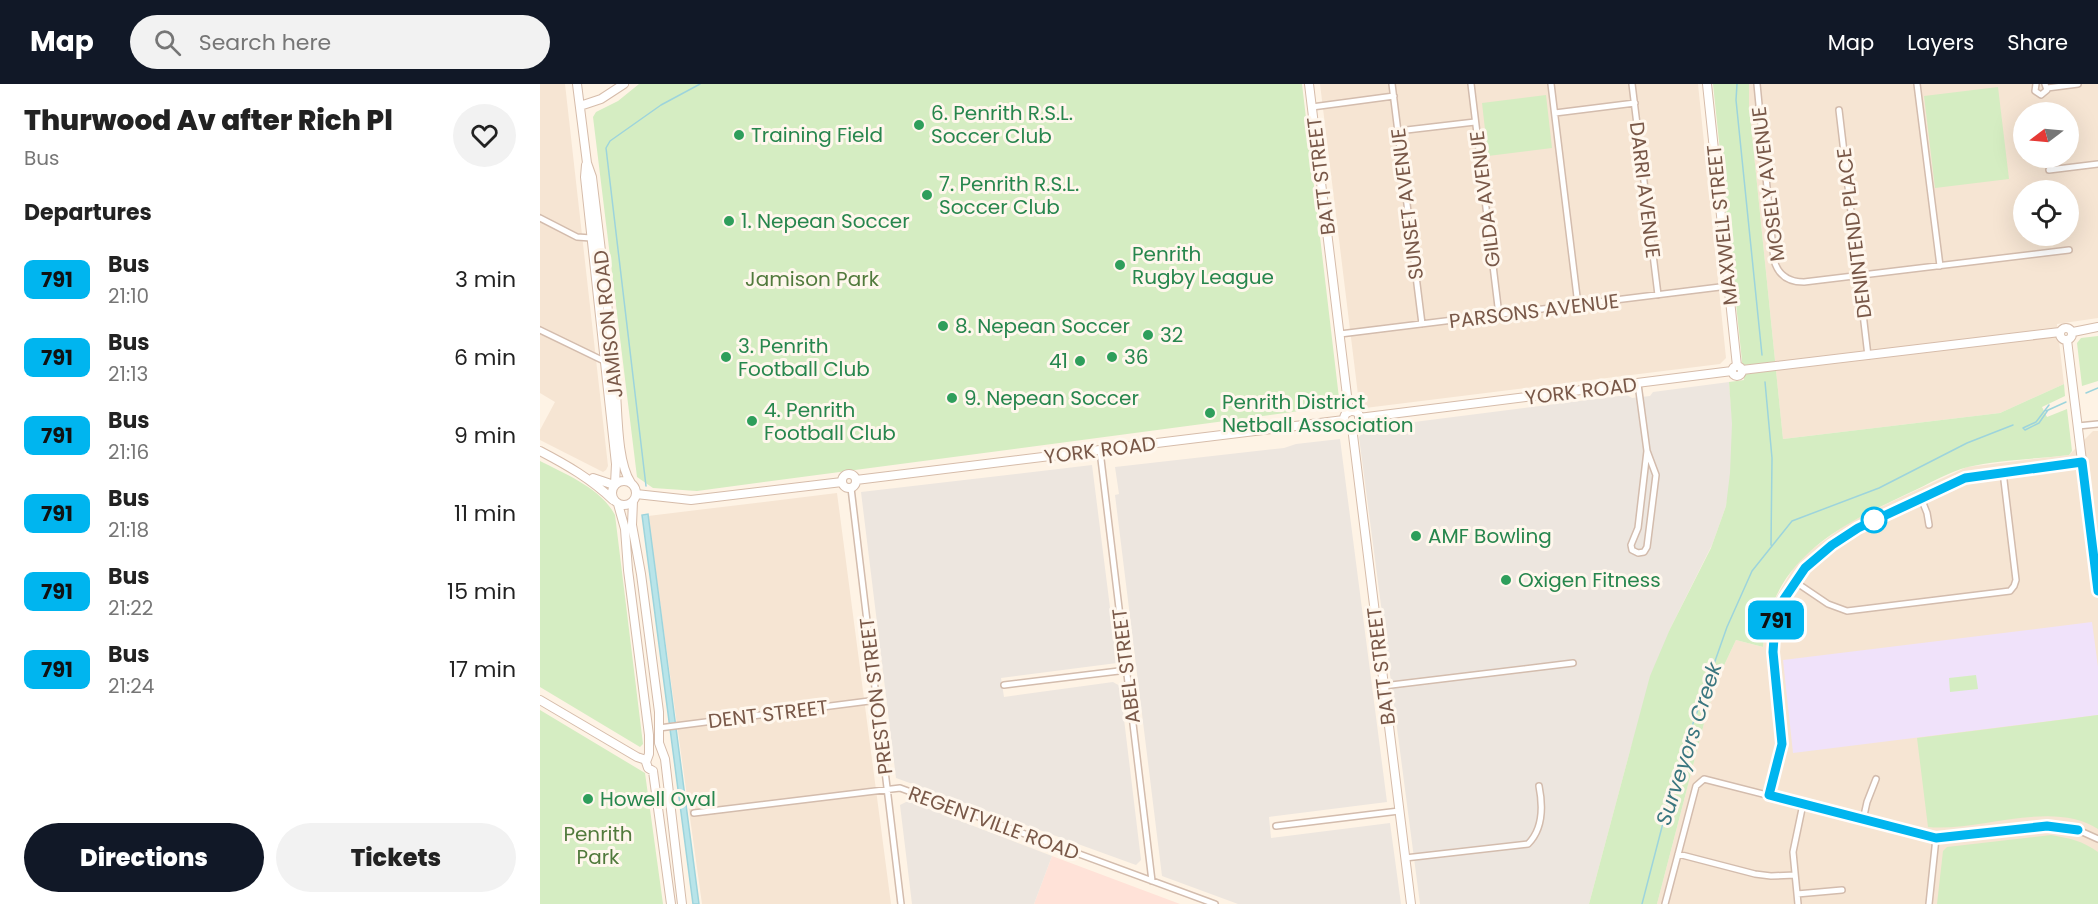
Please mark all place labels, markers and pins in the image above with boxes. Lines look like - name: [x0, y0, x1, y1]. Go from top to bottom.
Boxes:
- place label: 6. Penrith R.S.L. Soccer Club: [931, 99, 1073, 150]
- marker: 6. Penrith R.S.L. Soccer Club: [912, 118, 926, 132]
- place label: Training Field: [751, 121, 883, 149]
- marker: Training Field: [732, 128, 746, 142]
- place label: 7. Penrith R.S.L. Soccer Club: [939, 170, 1079, 221]
- marker: 7. Penrith R.S.L. Soccer Club: [920, 188, 934, 202]
- place label: 1. Nepean Soccer: [741, 207, 910, 235]
- marker: 1. Nepean Soccer: [722, 214, 736, 228]
- place label: Penrith Rugby League: [1132, 240, 1274, 291]
- marker: Penrith Rugby League: [1113, 258, 1127, 272]
- place label: 8. Nepean Soccer: [955, 312, 1130, 340]
- marker: 8. Nepean Soccer: [936, 319, 950, 333]
- place label: 32: [1160, 321, 1183, 349]
- marker: 32: [1141, 328, 1155, 342]
- place label: 3. Penrith Football Club: [738, 332, 870, 383]
- place label: 36: [1124, 343, 1148, 371]
- place label: 41: [1049, 347, 1068, 375]
- marker: 3. Penrith Football Club: [719, 350, 733, 364]
- marker: 36: [1105, 350, 1119, 364]
- marker: 41: [1073, 354, 1087, 368]
- place label: 9. Nepean Soccer: [964, 384, 1139, 412]
- place label: Penrith District Netball Association: [1222, 388, 1414, 439]
- marker: 9. Nepean Soccer: [945, 391, 959, 405]
- place label: 4. Penrith Football Club: [764, 396, 896, 447]
- marker: Penrith District Netball Association: [1203, 406, 1217, 420]
- marker: 4. Penrith Football Club: [745, 414, 759, 428]
- unlabelled marker: [1861, 507, 1887, 533]
- place label: AMF Bowling: [1428, 522, 1552, 550]
- marker: AMF Bowling: [1409, 529, 1423, 543]
- place label: Oxigen Fitness: [1518, 566, 1661, 594]
- marker: Oxigen Fitness: [1499, 573, 1513, 587]
- place label: Howell Oval: [600, 785, 716, 813]
- marker: Howell Oval: [581, 792, 595, 806]

